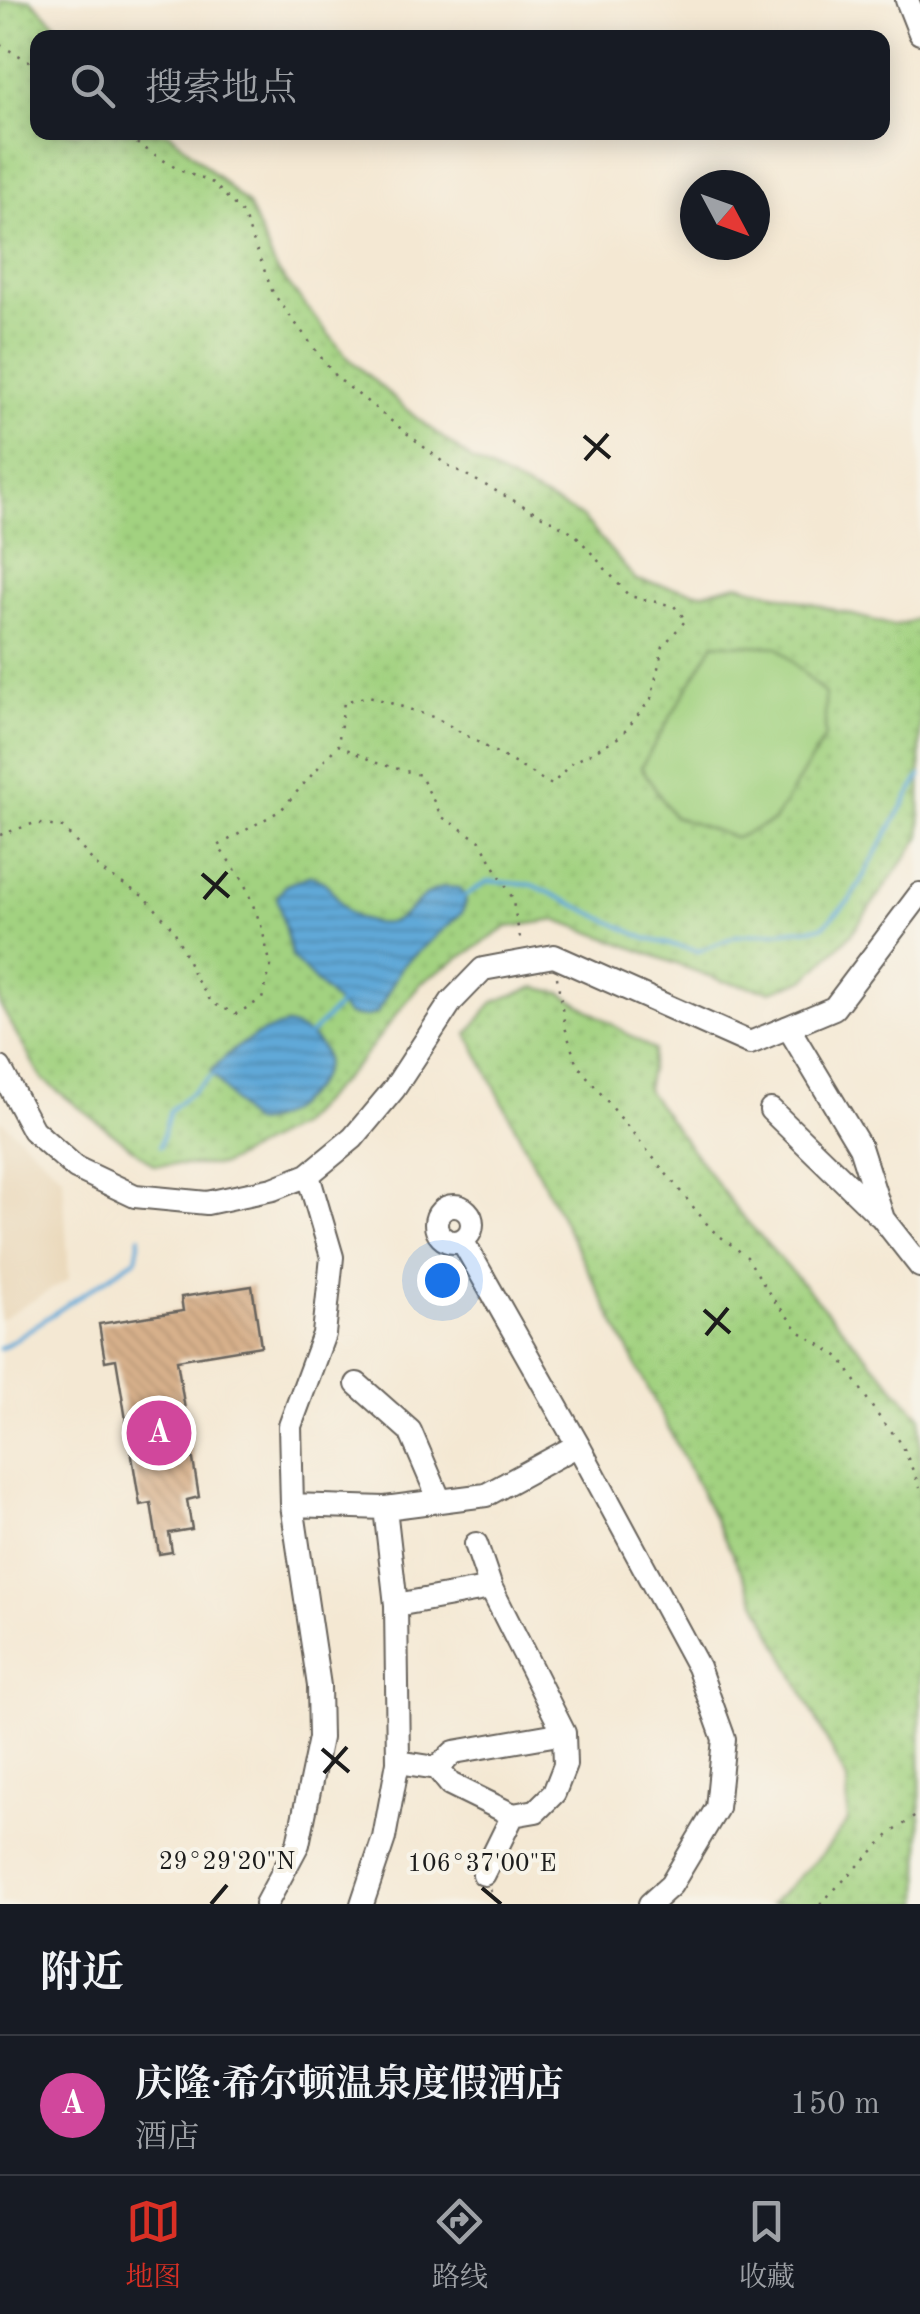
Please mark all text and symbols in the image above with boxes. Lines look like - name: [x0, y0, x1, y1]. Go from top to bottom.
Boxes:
- search box: [30, 30, 890, 140]
- icon: search: [65, 58, 120, 113]
- text: 搜索地点: [145, 71, 297, 109]
- north arrow: [680, 170, 770, 260]
- your location: [417, 1255, 468, 1306]
- pin: A: [126, 1396, 192, 1470]
- text: 29°29'20"N: [159, 1850, 295, 1875]
- text: 106°37'00"E: [407, 1852, 557, 1877]
- text: 附近: [40, 1954, 124, 1996]
- text: 庆隆·希尔顿温泉度假酒店: [135, 2067, 564, 2105]
- text: A: [60, 2089, 85, 2121]
- text: 150 m: [790, 2089, 880, 2121]
- text: 酒店: [135, 2123, 199, 2155]
- tab: 地图: [125, 2194, 181, 2297]
- tab: 路线: [432, 2194, 488, 2297]
- tab: 收藏: [739, 2194, 795, 2297]

